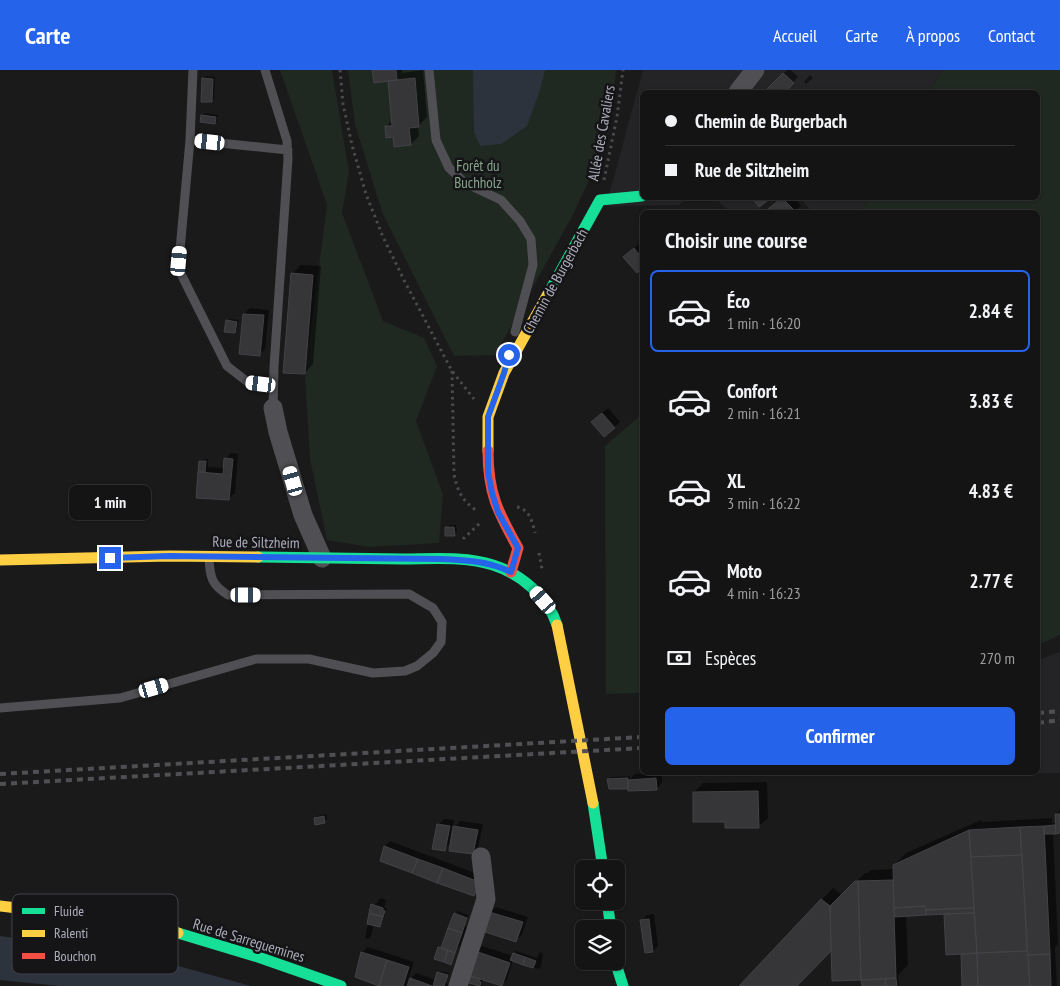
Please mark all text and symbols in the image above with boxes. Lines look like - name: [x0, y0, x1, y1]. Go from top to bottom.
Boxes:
- text: Carte: [25, 20, 71, 51]
- text: Accueil: [773, 24, 817, 47]
- text: Carte: [845, 24, 878, 47]
- text: À propos: [906, 24, 960, 47]
- text: Contact: [988, 24, 1035, 47]
- street label: Allée des Cavaliers: [583, 84, 619, 182]
- text: Chemin de Burgerbach: [695, 109, 847, 133]
- car: [194, 133, 225, 151]
- park label: Forêt du Buchholz: [454, 156, 502, 192]
- text: Rue de Siltzheim: [695, 158, 809, 182]
- street label: Chemin de Burgerbach: [518, 225, 592, 337]
- text: Choisir une course: [665, 226, 807, 254]
- car: [170, 245, 187, 277]
- icon: car: [667, 289, 712, 334]
- text: Éco: [727, 289, 750, 313]
- text: 2.84 €: [969, 299, 1013, 323]
- text: 1 min · 16:20: [727, 313, 801, 333]
- route start: [498, 344, 520, 366]
- car: [245, 375, 276, 393]
- icon: car: [667, 379, 712, 424]
- text: Confort: [727, 379, 777, 403]
- text: 3.83 €: [969, 389, 1013, 413]
- text: 2 min · 16:21: [727, 403, 801, 423]
- car: [281, 465, 304, 497]
- icon: car: [667, 469, 712, 514]
- text: XL: [727, 469, 745, 493]
- text: 4.83 €: [969, 479, 1013, 503]
- callout: 1 min: [69, 486, 151, 520]
- text: 1 min: [94, 492, 126, 512]
- text: 3 min · 16:22: [727, 493, 801, 513]
- street label: Rue de Siltzheim: [212, 532, 300, 552]
- route end: [99, 547, 121, 569]
- icon: car: [667, 559, 712, 604]
- text: Moto: [727, 559, 762, 583]
- text: 2.77 €: [970, 569, 1013, 593]
- text: 4 min · 16:23: [727, 583, 801, 603]
- car: [527, 584, 558, 616]
- car: [231, 588, 261, 603]
- icon: cash: [665, 644, 693, 672]
- text: Espèces: [705, 646, 756, 670]
- text: 270 m: [980, 648, 1015, 668]
- car: [137, 677, 170, 699]
- button: Confirmer: [665, 707, 1015, 765]
- map controls: [575, 860, 625, 970]
- button: locate: [575, 860, 625, 910]
- legend: [12, 894, 178, 974]
- text: Fluide: [54, 902, 84, 920]
- street label: Rue de Sarreguemines: [191, 914, 307, 966]
- button: layers: [575, 920, 625, 970]
- text: Ralenti: [54, 924, 88, 942]
- text: Bouchon: [54, 947, 96, 965]

